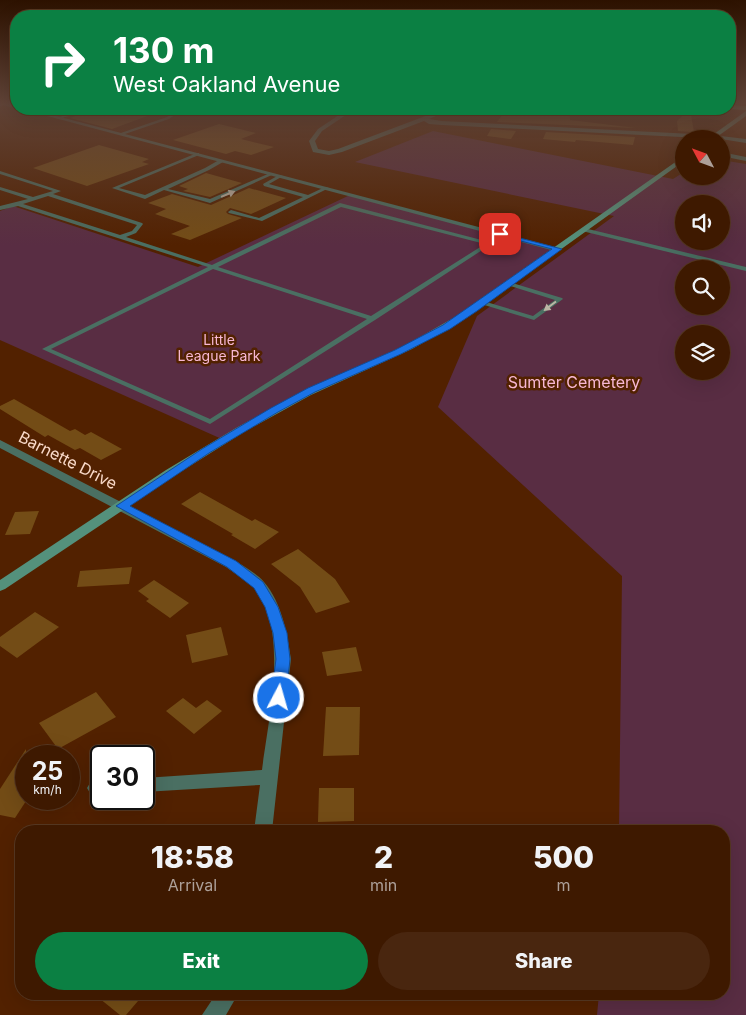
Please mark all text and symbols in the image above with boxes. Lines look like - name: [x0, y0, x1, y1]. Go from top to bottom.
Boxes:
- text: 130 m: [113, 29, 215, 71]
- icon: right: [30, 30, 95, 95]
- text: West Oakland Avenue: [113, 71, 340, 97]
- north arrow: [675, 130, 730, 185]
- map controls: [675, 130, 730, 380]
- one-way arrow: [220, 190, 235, 197]
- button: sound: [675, 195, 730, 250]
- pin: [479, 213, 521, 255]
- icon: arrive: [486, 220, 514, 248]
- button: search: [675, 260, 730, 315]
- one-way arrow: [544, 301, 557, 312]
- button: layers: [675, 325, 730, 380]
- park label: Little League Park: [177, 331, 261, 364]
- park label: Sumter Cemetery: [508, 372, 640, 392]
- street label: Barnette Drive: [15, 427, 121, 493]
- position arrow: [252, 671, 304, 723]
- speed limit sign: 30: [90, 745, 155, 810]
- text: 25: [32, 756, 63, 786]
- text: km/h: [33, 782, 62, 797]
- text: 18:58: [151, 839, 234, 875]
- text: 2: [374, 839, 393, 875]
- text: 500: [533, 839, 594, 875]
- text: Arrival: [168, 875, 217, 895]
- text: min: [370, 875, 397, 895]
- text: m: [557, 875, 571, 895]
- button: Exit: [35, 932, 368, 990]
- button: Share: [378, 932, 710, 990]

